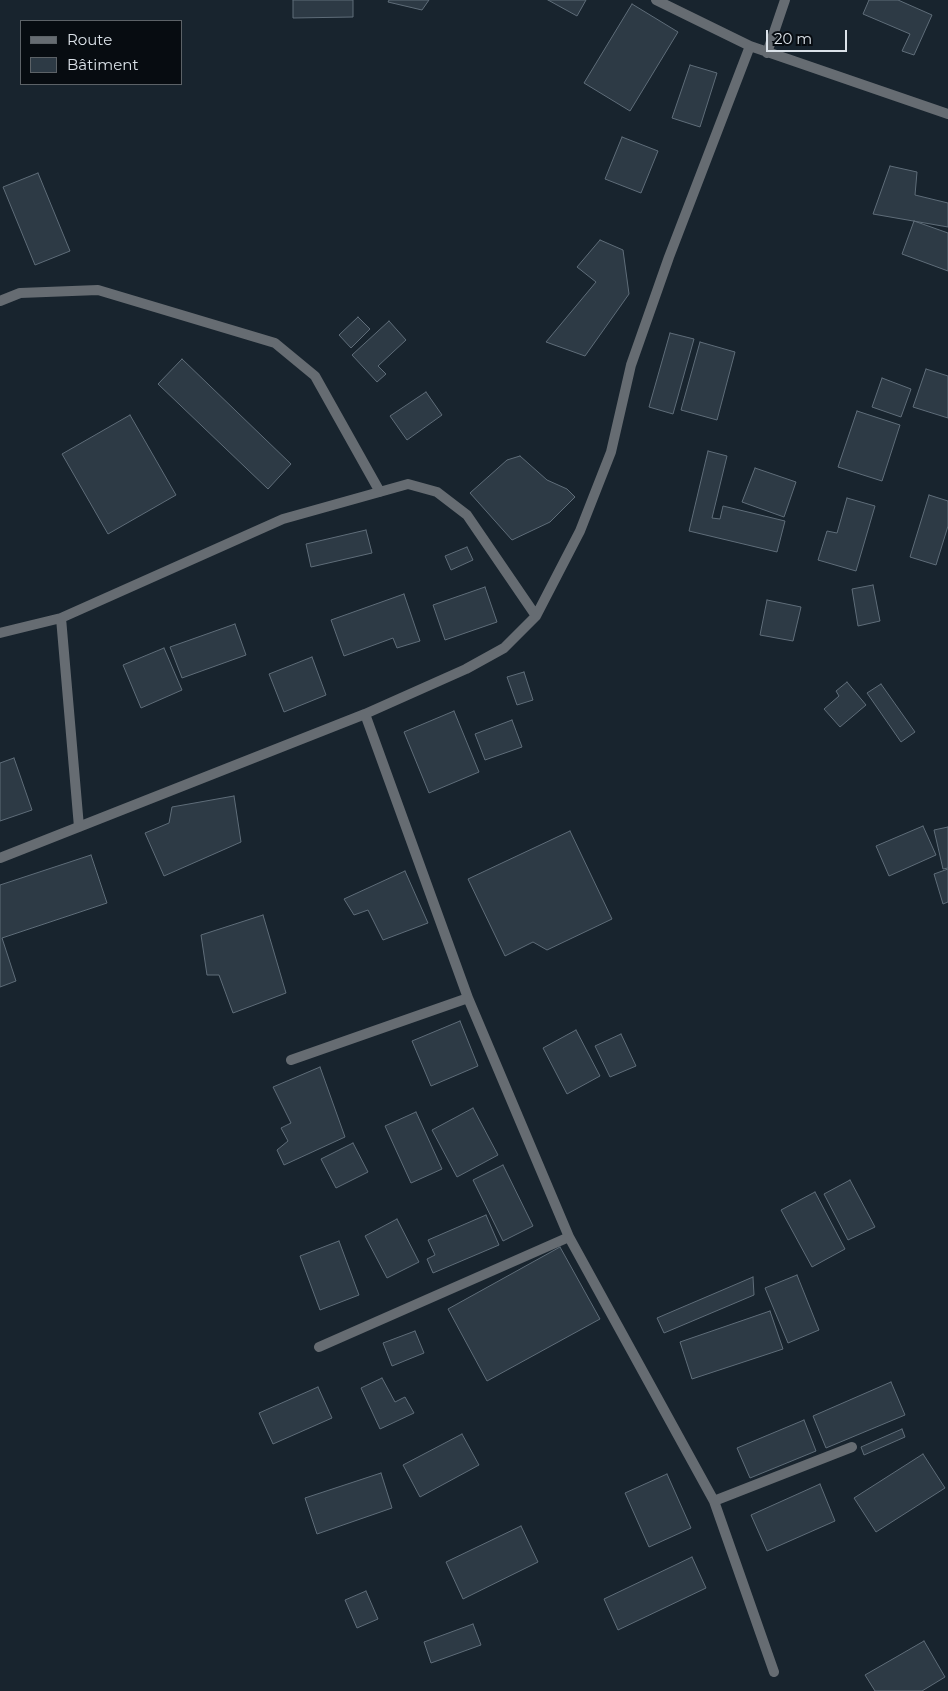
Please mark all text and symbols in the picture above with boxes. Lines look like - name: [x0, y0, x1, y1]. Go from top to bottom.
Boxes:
- legend: [20, 20, 182, 85]
- scale bar: [768, 20, 849, 52]
- text: 20 m: [774, 29, 812, 48]
- text: Route: [67, 30, 112, 49]
- text: Bâtiment: [67, 55, 139, 74]

